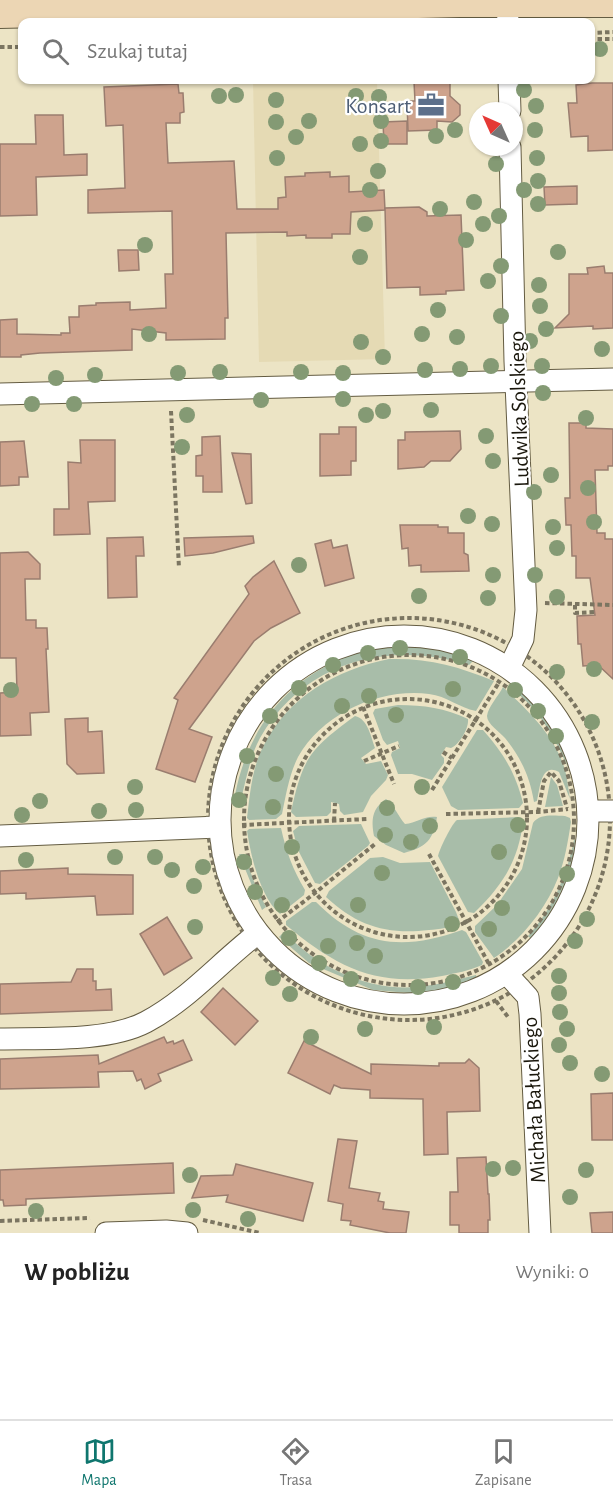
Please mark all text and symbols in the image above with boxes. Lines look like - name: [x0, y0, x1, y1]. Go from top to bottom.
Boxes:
- search box: [18, 18, 595, 84]
- icon: search: [39, 35, 72, 68]
- text: Szukaj tutaj: [87, 40, 188, 62]
- office icon: Konsart: [416, 90, 446, 120]
- place label: Konsart: [345, 95, 411, 117]
- north arrow: [469, 102, 523, 156]
- street label: Ludwika Solskiego: [505, 330, 533, 487]
- street label: Michała Bałuckiego: [519, 1016, 549, 1184]
- text: W pobliżu: [24, 1259, 130, 1285]
- text: Wyniki: 0: [516, 1262, 589, 1282]
- tab: Mapa: [81, 1435, 117, 1490]
- tab: Trasa: [279, 1435, 312, 1490]
- tab: Zapisane: [475, 1435, 532, 1490]

